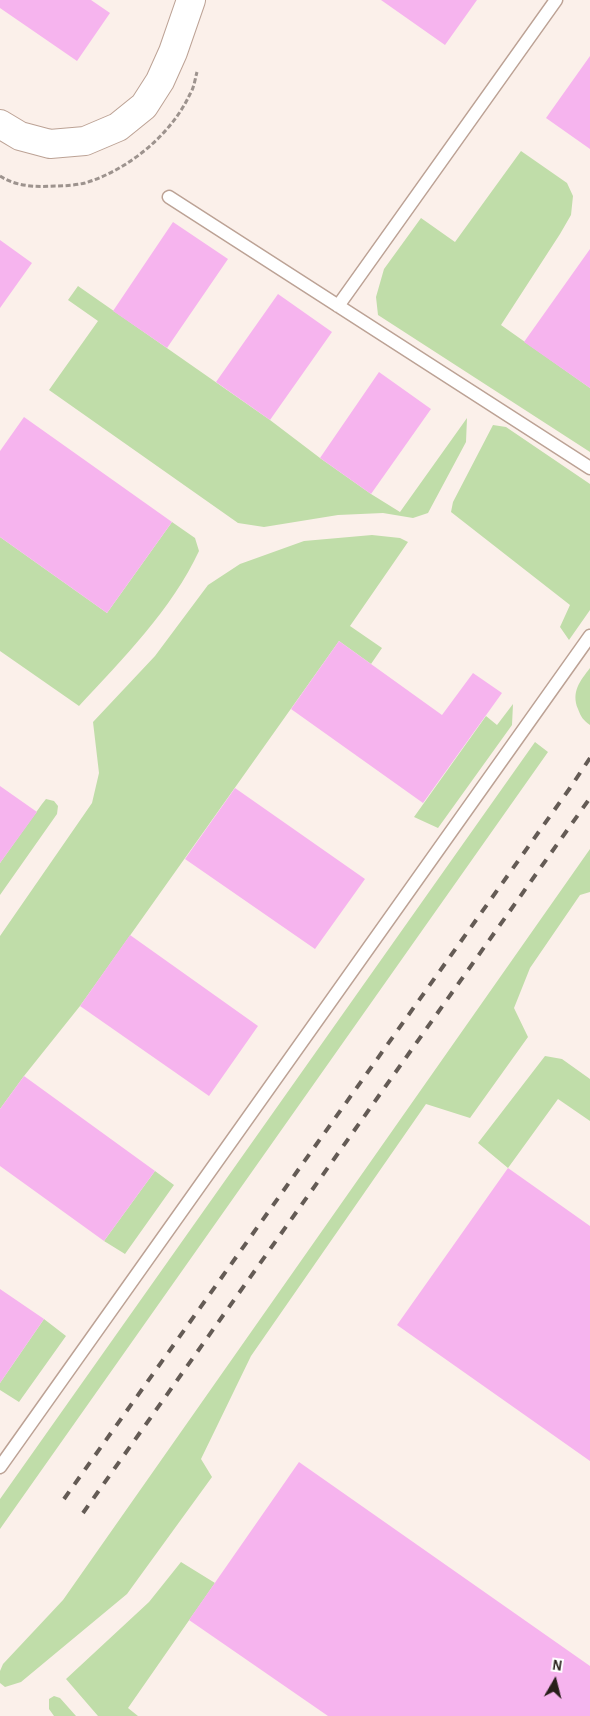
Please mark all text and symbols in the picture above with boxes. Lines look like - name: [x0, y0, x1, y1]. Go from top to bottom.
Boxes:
- north arrow: [530, 1656, 580, 1706]
- text: N: [551, 1659, 563, 1674]

